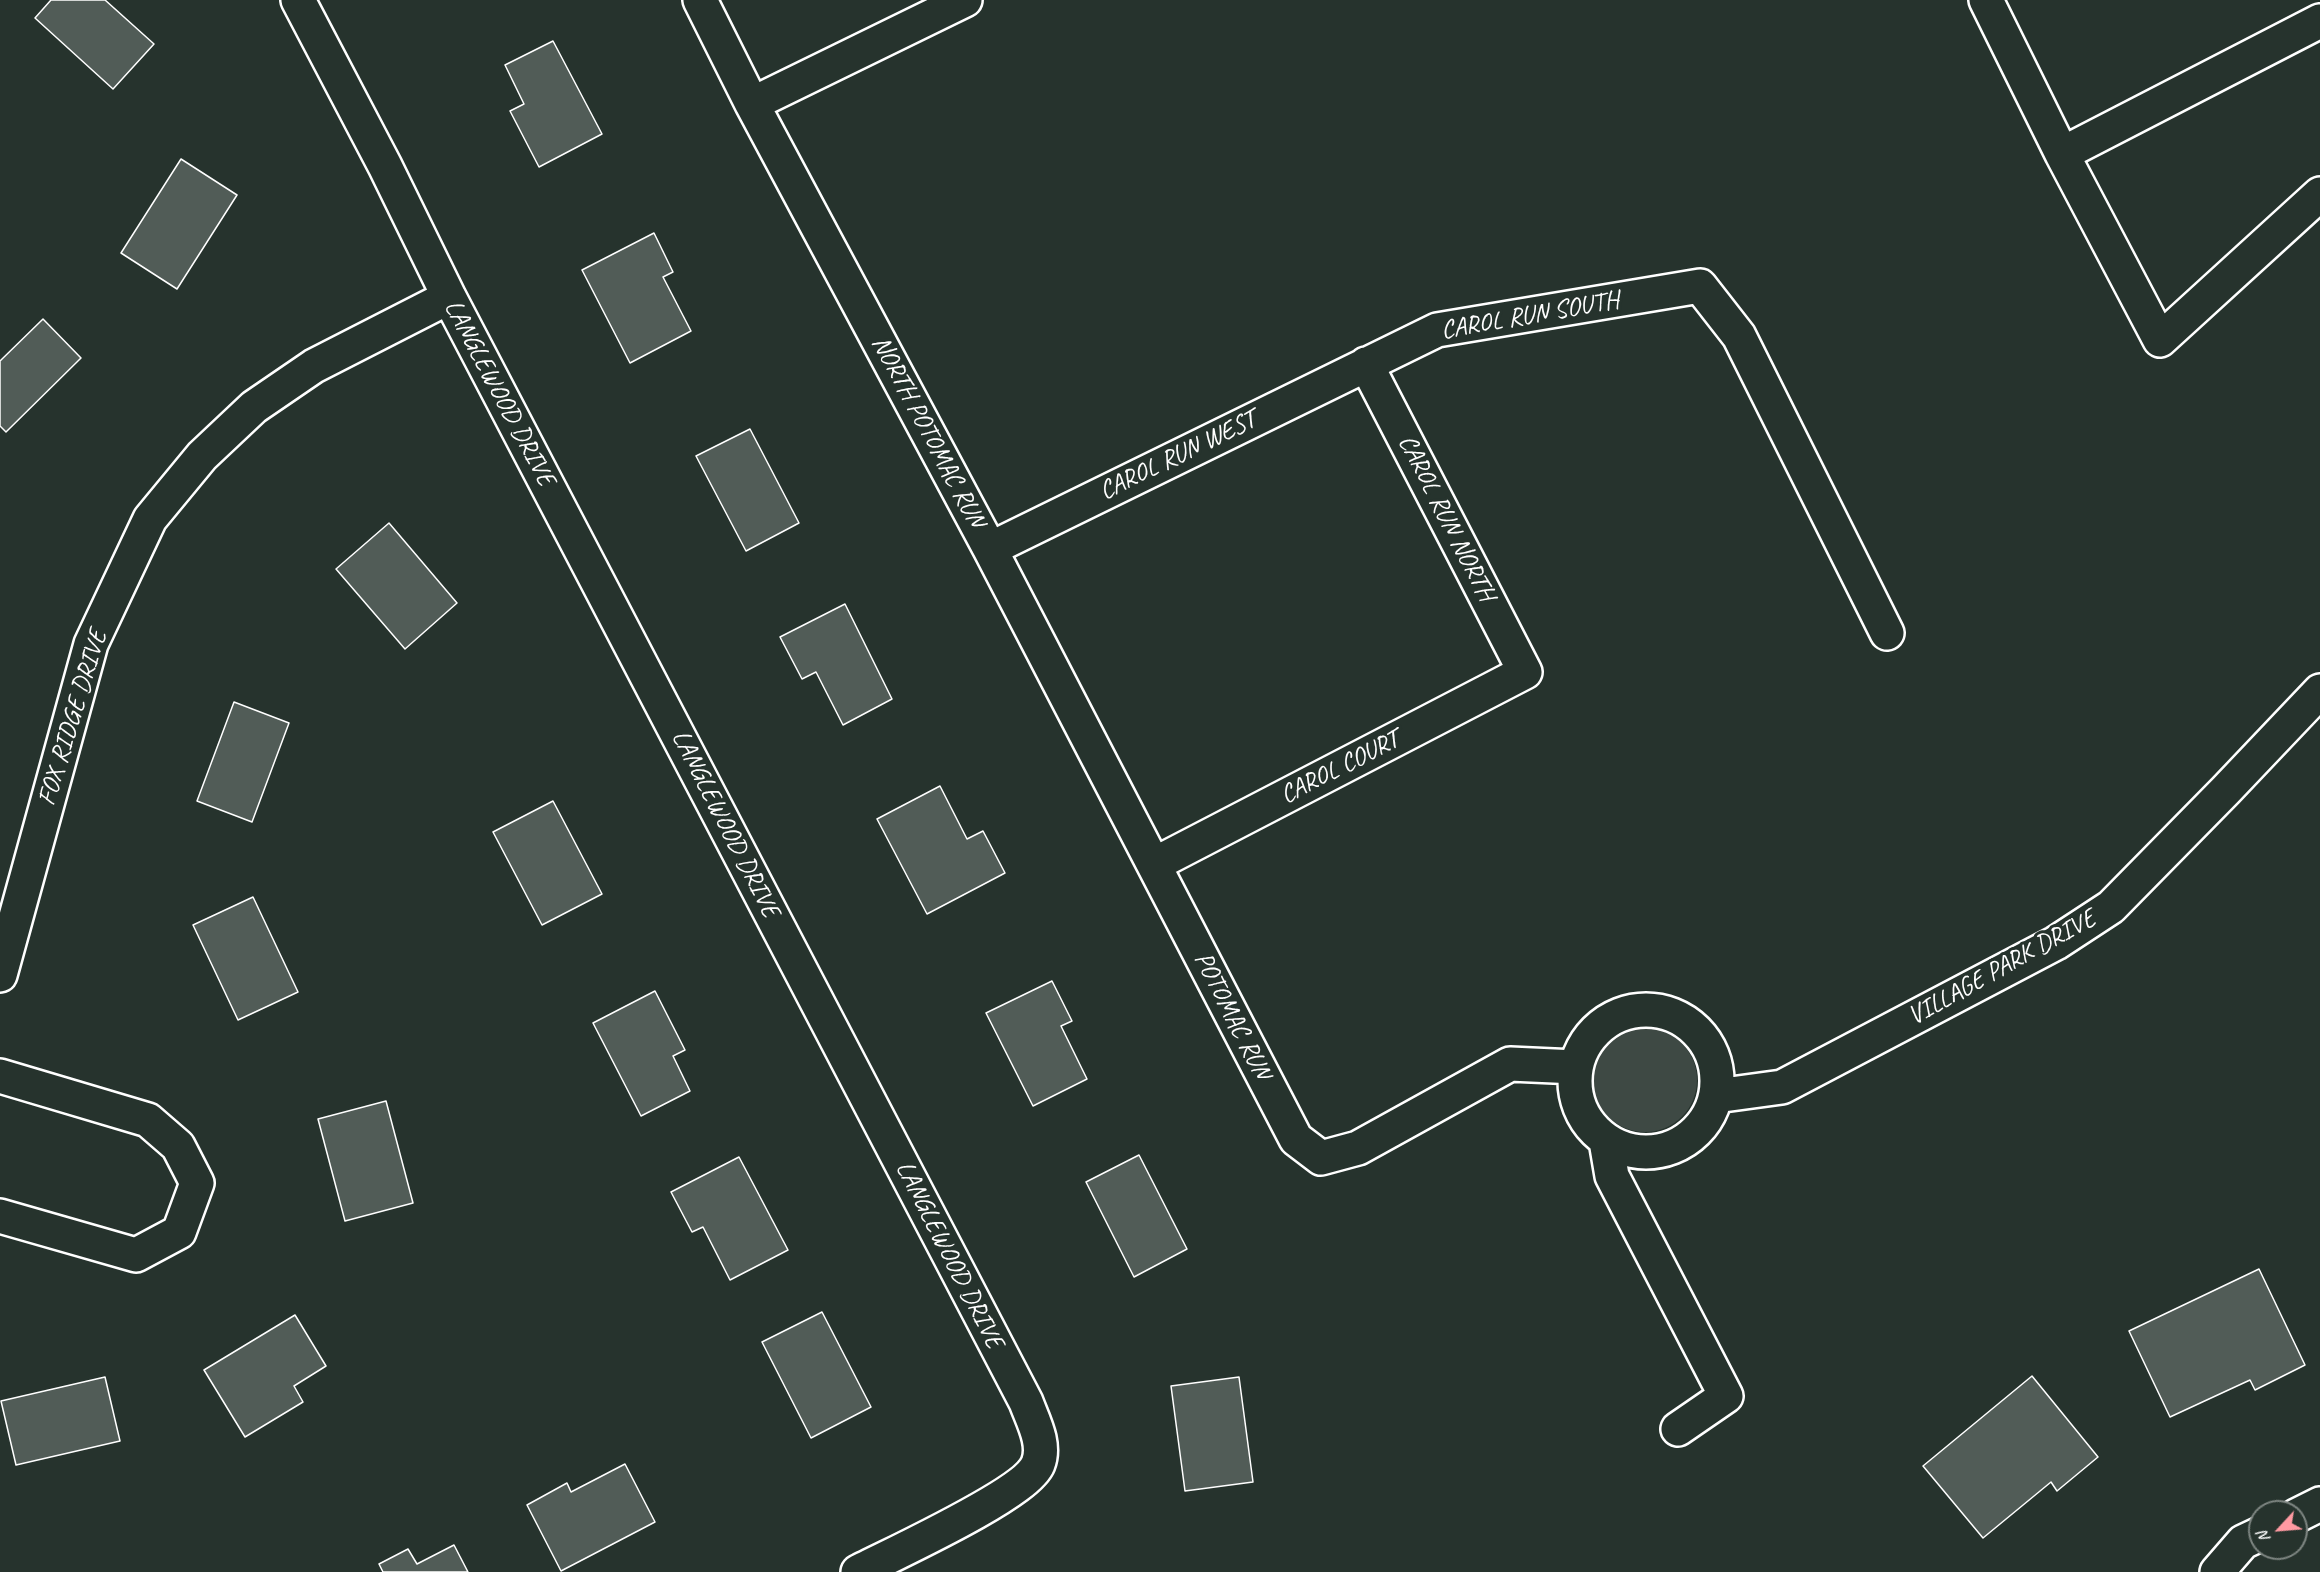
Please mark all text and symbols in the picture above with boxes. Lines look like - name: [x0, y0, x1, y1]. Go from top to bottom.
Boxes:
- street label: CAROL RUN SOUTH: [1439, 285, 1621, 347]
- street label: LANGLEWOOD DRIVE: [437, 295, 561, 491]
- street label: NORTH POTOMAC RUN: [864, 331, 992, 533]
- street label: CAROL RUN WEST: [1094, 405, 1262, 507]
- street label: CAROL RUN NORTH: [1391, 430, 1501, 606]
- street label: FOX RIDGE DRIVE: [32, 627, 114, 809]
- street label: LANGLEWOOD DRIVE: [664, 725, 786, 923]
- street label: CAROL COURT: [1275, 725, 1405, 811]
- street label: VILLAGE PARK DRIVE: [1903, 903, 2101, 1033]
- street label: POTOMAC RUN: [1187, 947, 1277, 1085]
- street label: LANGLEWOOD DRIVE: [888, 1156, 1010, 1354]
- north arrow: [2248, 1500, 2308, 1560]
- text: N: [2252, 1528, 2275, 1546]

